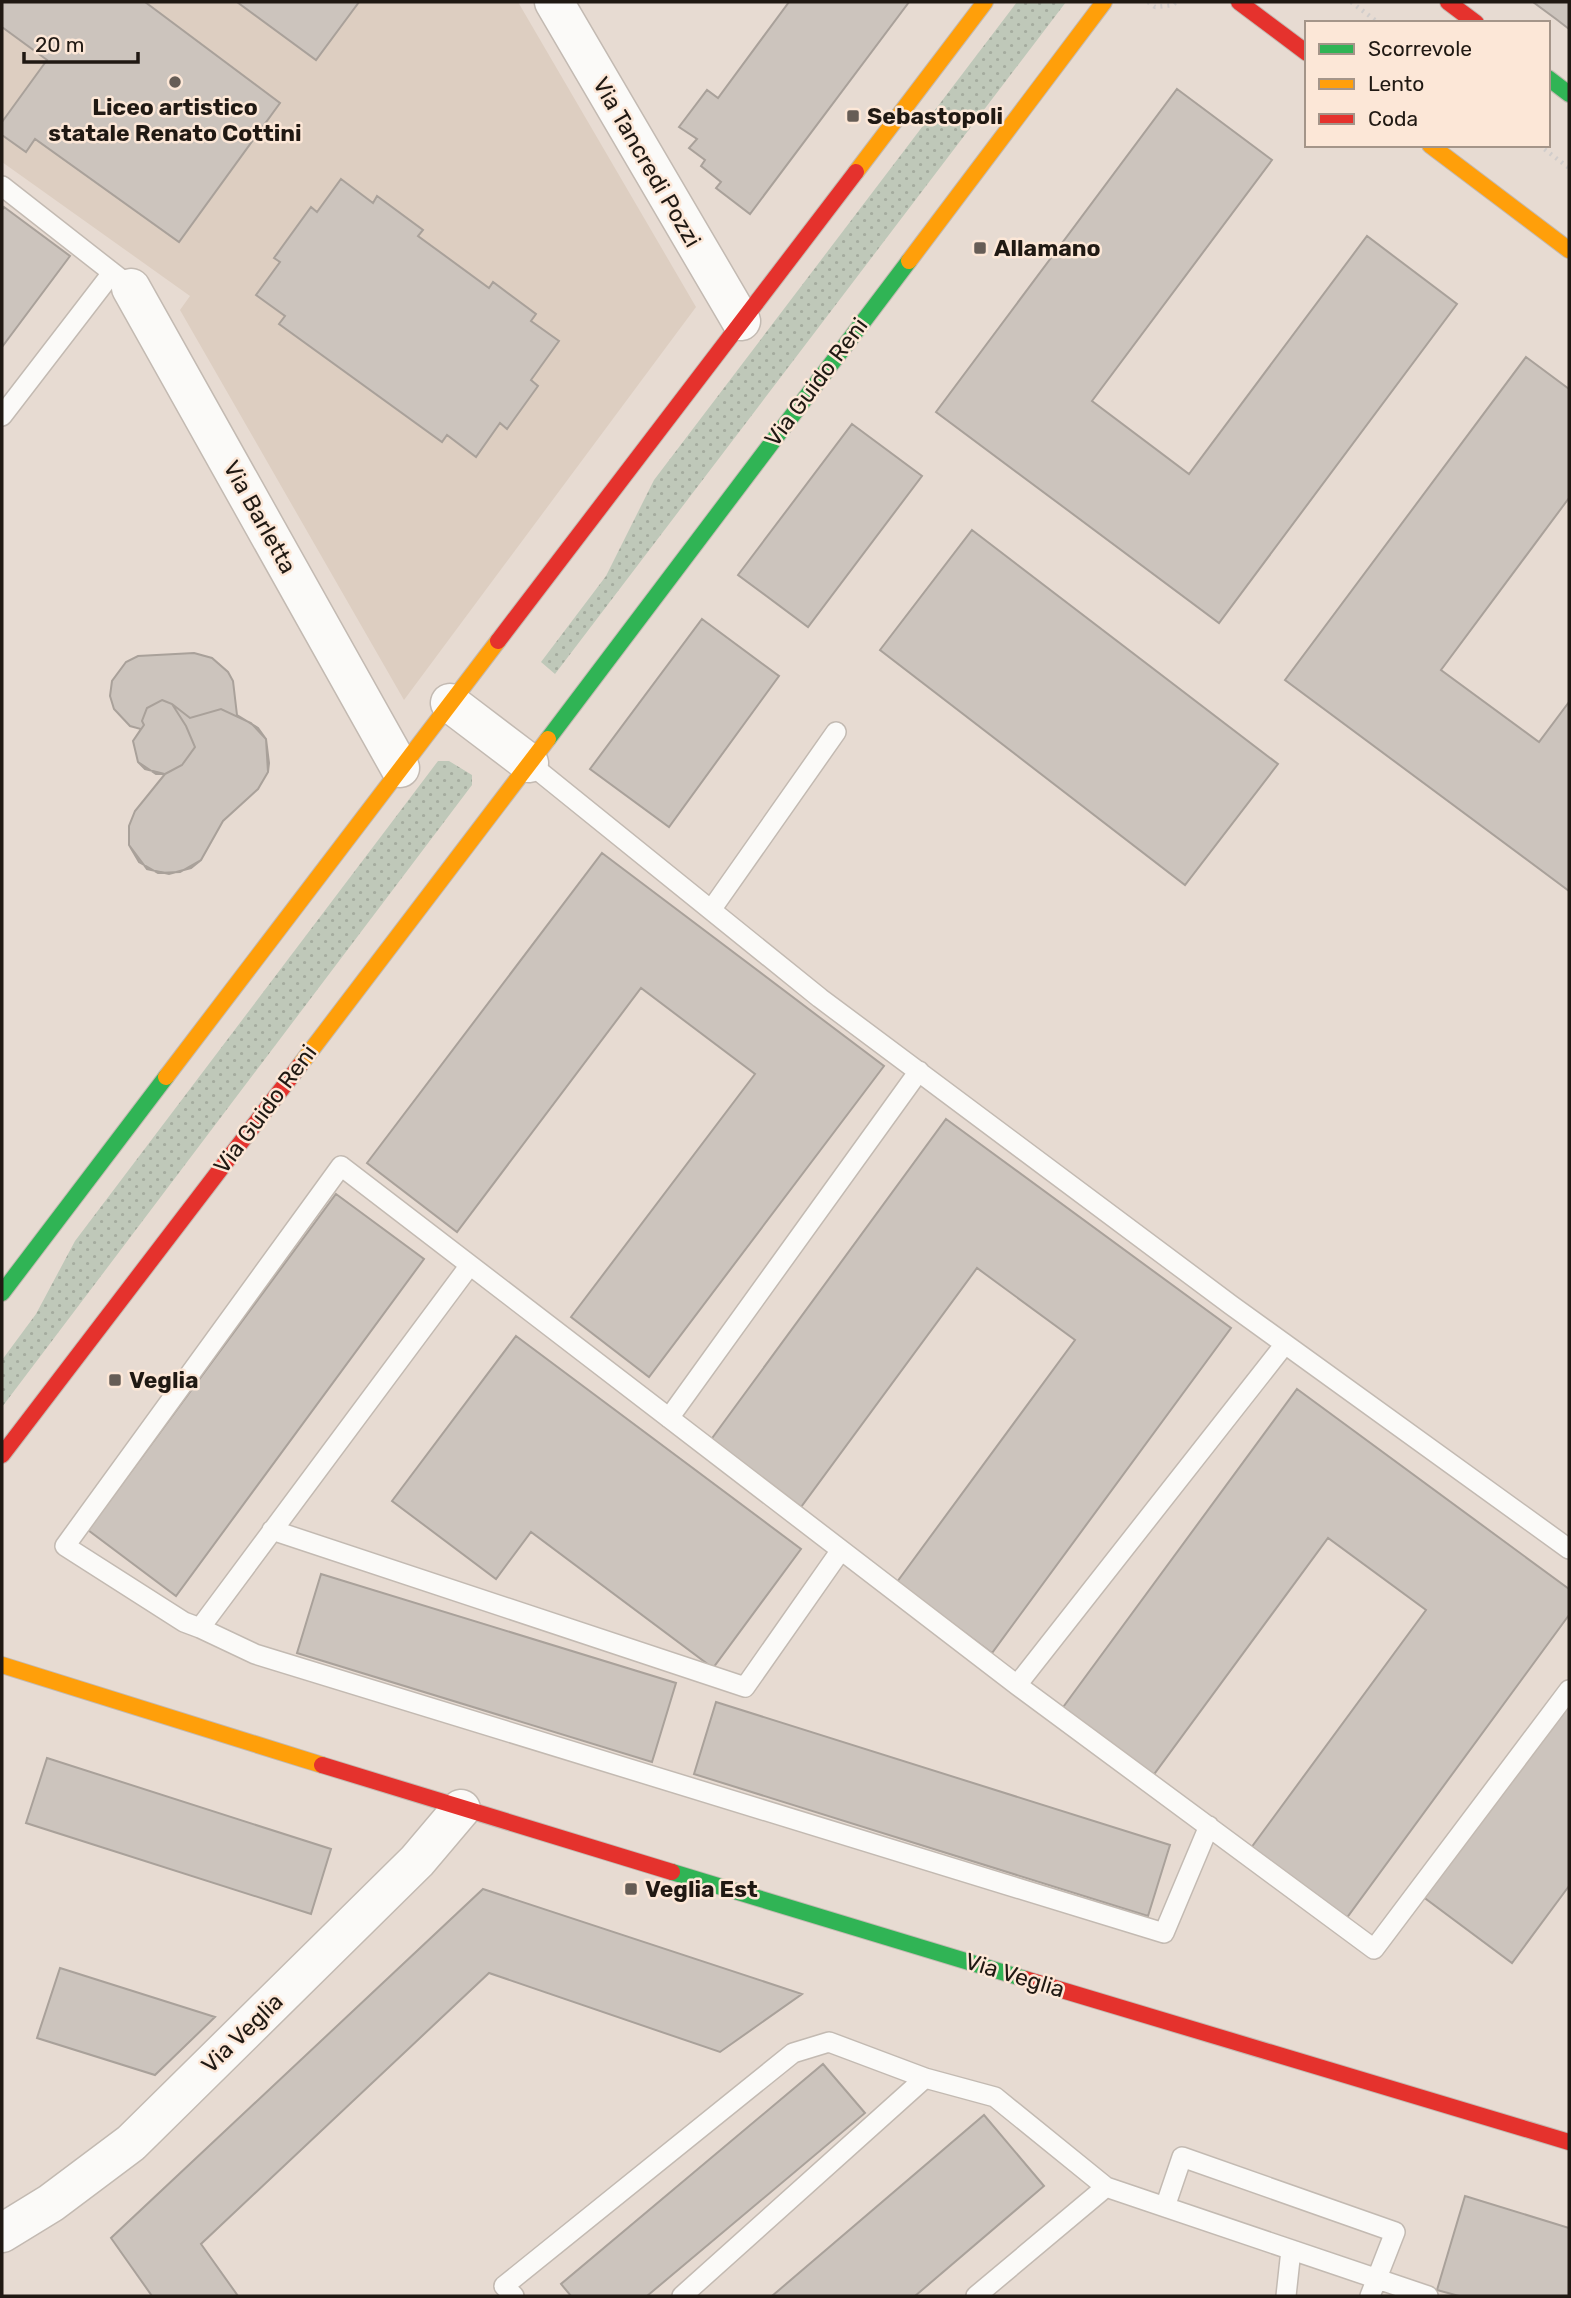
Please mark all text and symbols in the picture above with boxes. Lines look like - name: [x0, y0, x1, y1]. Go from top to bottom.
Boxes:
- scale bar: [24, 21, 138, 65]
- legend: [1305, 21, 1550, 147]
- text: 20 m: [35, 32, 84, 57]
- text: Scorrevole: [1368, 36, 1472, 61]
- text: Lento: [1368, 71, 1424, 96]
- street label: Via Tancredi Pozzi: [587, 72, 707, 252]
- marker: Liceo artistico statale Renato Cottini: [167, 74, 183, 90]
- place label: Liceo artistico statale Renato Cottini: [48, 93, 302, 147]
- place label: Sebastopoli: [867, 102, 1003, 130]
- text: Coda: [1368, 106, 1418, 131]
- marker: Sebastopoli: [845, 108, 861, 124]
- place label: Allamano: [994, 234, 1101, 262]
- marker: Allamano: [972, 240, 988, 256]
- street label: Via Guido Reni: [759, 312, 873, 452]
- street label: Via Barletta: [218, 456, 302, 578]
- street label: Via Guido Reni: [208, 1039, 322, 1179]
- place label: Veglia: [129, 1366, 199, 1394]
- marker: Veglia: [107, 1372, 123, 1388]
- place label: Veglia Est: [645, 1875, 758, 1903]
- marker: Veglia Est: [623, 1881, 639, 1897]
- street label: Via Veglia: [962, 1947, 1068, 2003]
- street label: Via Veglia: [195, 1987, 289, 2079]

